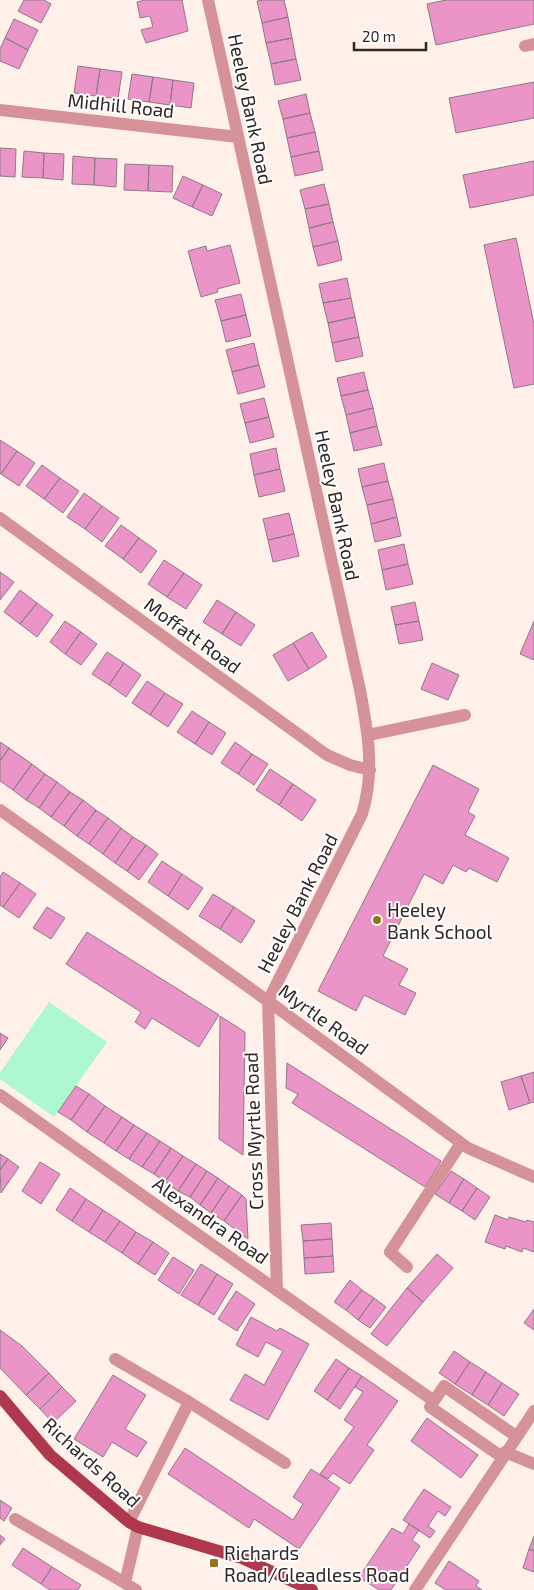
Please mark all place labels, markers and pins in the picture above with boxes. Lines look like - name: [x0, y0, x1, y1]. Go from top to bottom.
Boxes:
- place label: Heeley Bank School: [387, 898, 493, 943]
- marker: Heeley Bank School: [371, 914, 383, 926]
- place label: Richards Road/Gleadless Road: [224, 1541, 410, 1586]
- marker: Richards Road/Gleadless Road: [208, 1557, 220, 1569]

